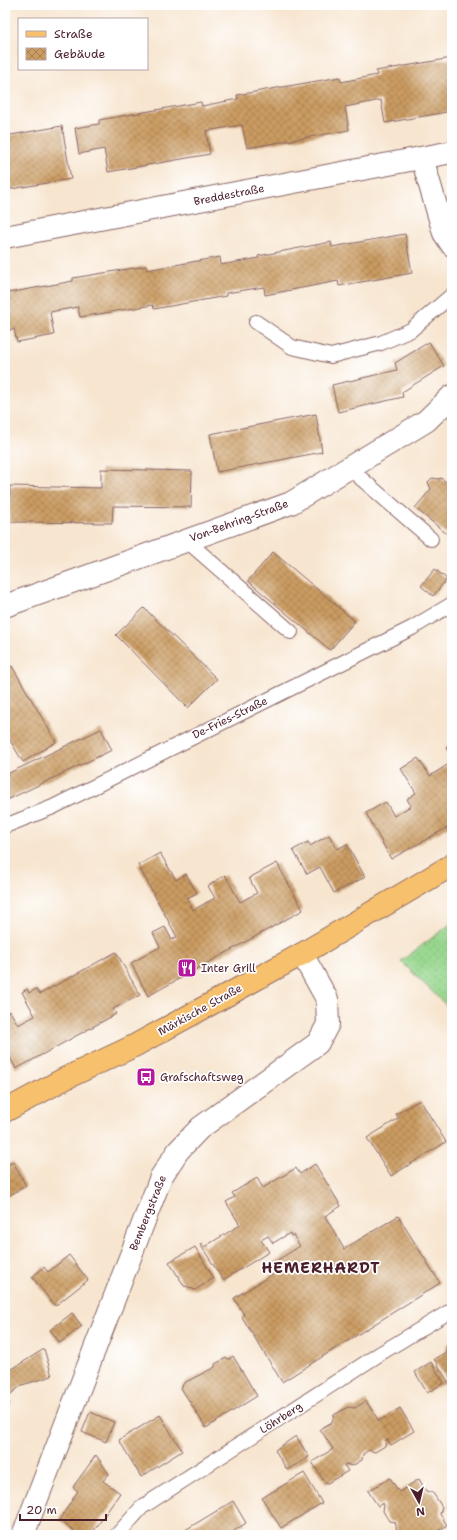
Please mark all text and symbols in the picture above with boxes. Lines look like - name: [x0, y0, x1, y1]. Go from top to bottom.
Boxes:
- legend: [18, 18, 148, 70]
- text: Straße: [54, 26, 93, 42]
- text: Gebäude: [54, 46, 105, 62]
- street label: Breddestraße: [192, 181, 266, 209]
- street label: Von-Behring-Straße: [188, 496, 290, 546]
- street label: De-Fries-Straße: [190, 693, 270, 743]
- restaurant icon: Inter Grill: [176, 957, 198, 979]
- place label: Inter Grill: [201, 961, 256, 976]
- street label: Märkische Straße: [155, 981, 245, 1039]
- bus stop icon: Grafschaftsweg: [135, 1066, 157, 1088]
- place label: Grafschaftsweg: [160, 1070, 244, 1085]
- street label: Bembergstraße: [126, 1173, 170, 1253]
- district label: HEMERHARDT: [261, 1258, 381, 1278]
- street label: Löhrberg: [257, 1399, 305, 1437]
- north arrow: [399, 1482, 439, 1522]
- scale bar: [20, 1496, 106, 1522]
- text: 20 m: [26, 1502, 57, 1518]
- text: N: [415, 1503, 426, 1519]

